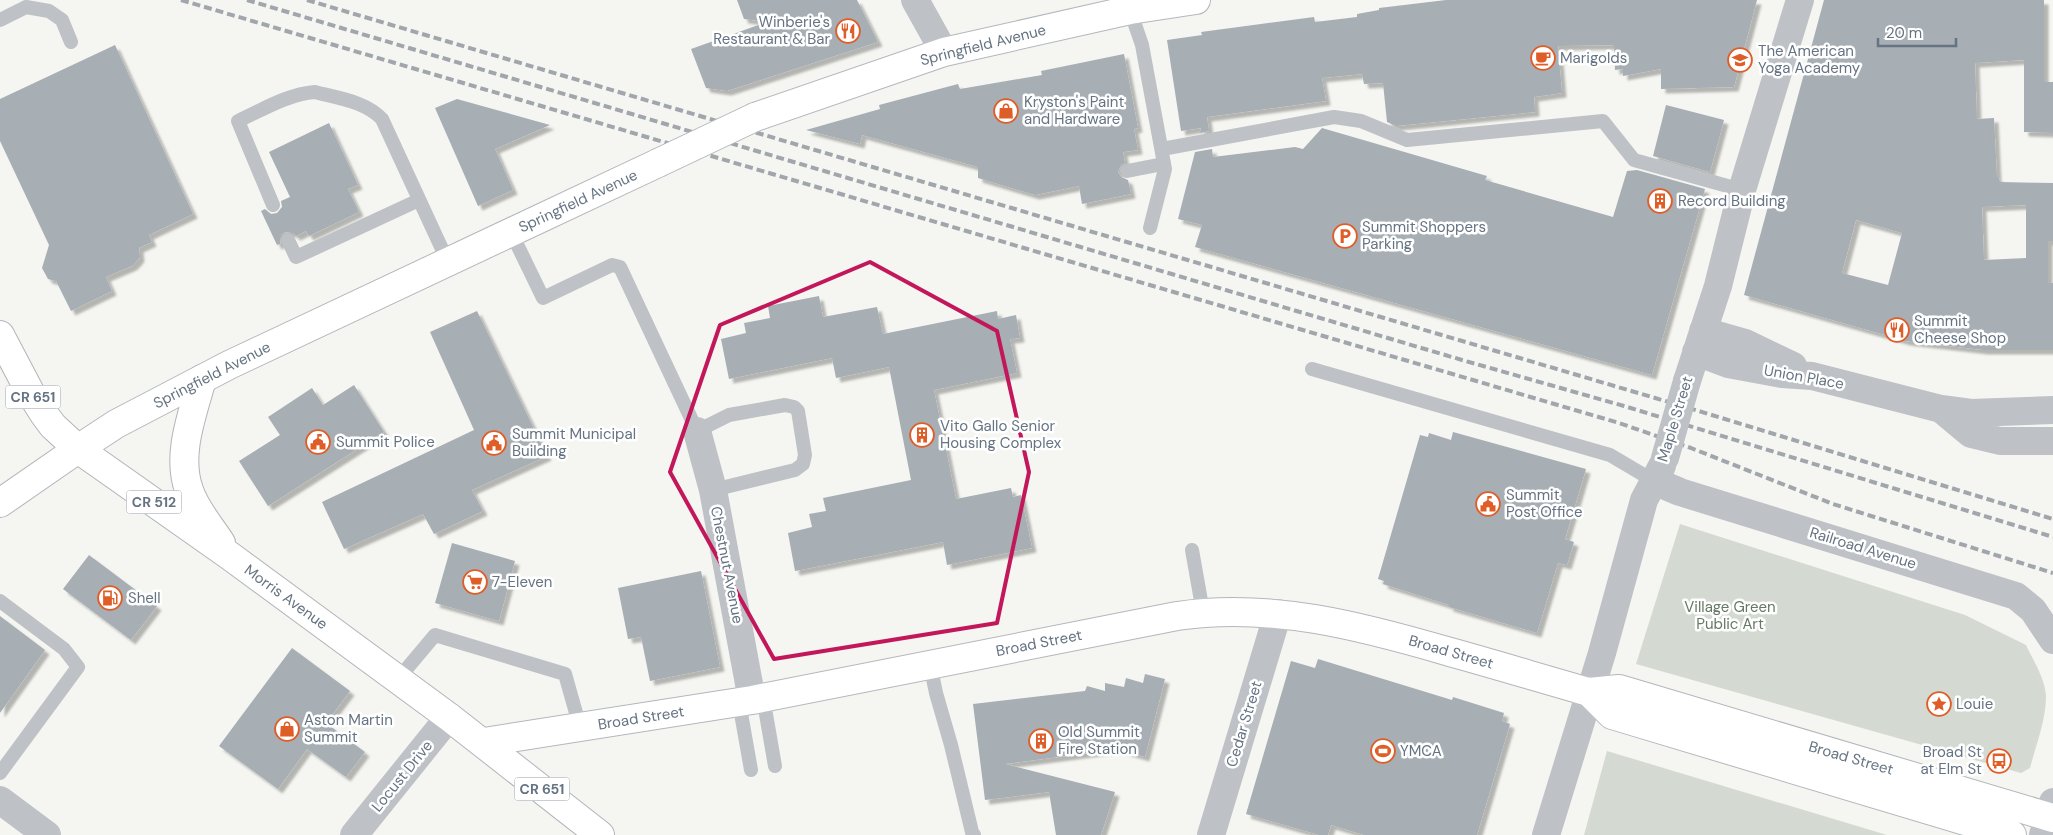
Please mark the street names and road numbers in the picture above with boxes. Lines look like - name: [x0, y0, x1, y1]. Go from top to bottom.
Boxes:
- street label: Springfield Avenue: [918, 20, 1048, 70]
- street label: Springfield Avenue: [515, 165, 641, 237]
- street label: Springfield Avenue: [150, 337, 274, 413]
- street label: Union Place: [1762, 360, 1846, 394]
- street label: Maple Street: [1652, 374, 1698, 464]
- road number: CR 651: [5, 386, 60, 408]
- road number: CR 512: [126, 491, 182, 514]
- street label: Chestnut Avenue: [706, 505, 748, 625]
- street label: Railroad Avenue: [1807, 522, 1919, 574]
- street label: Morris Avenue: [240, 560, 332, 634]
- street label: Broad Street: [994, 625, 1084, 661]
- street label: Broad Street: [1406, 630, 1496, 674]
- street label: Cedar Street: [1221, 678, 1267, 769]
- street label: Broad Street: [596, 701, 686, 735]
- street label: Locust Drive: [367, 736, 437, 816]
- street label: Broad Street: [1806, 736, 1896, 780]
- road number: CR 651: [514, 778, 570, 801]

